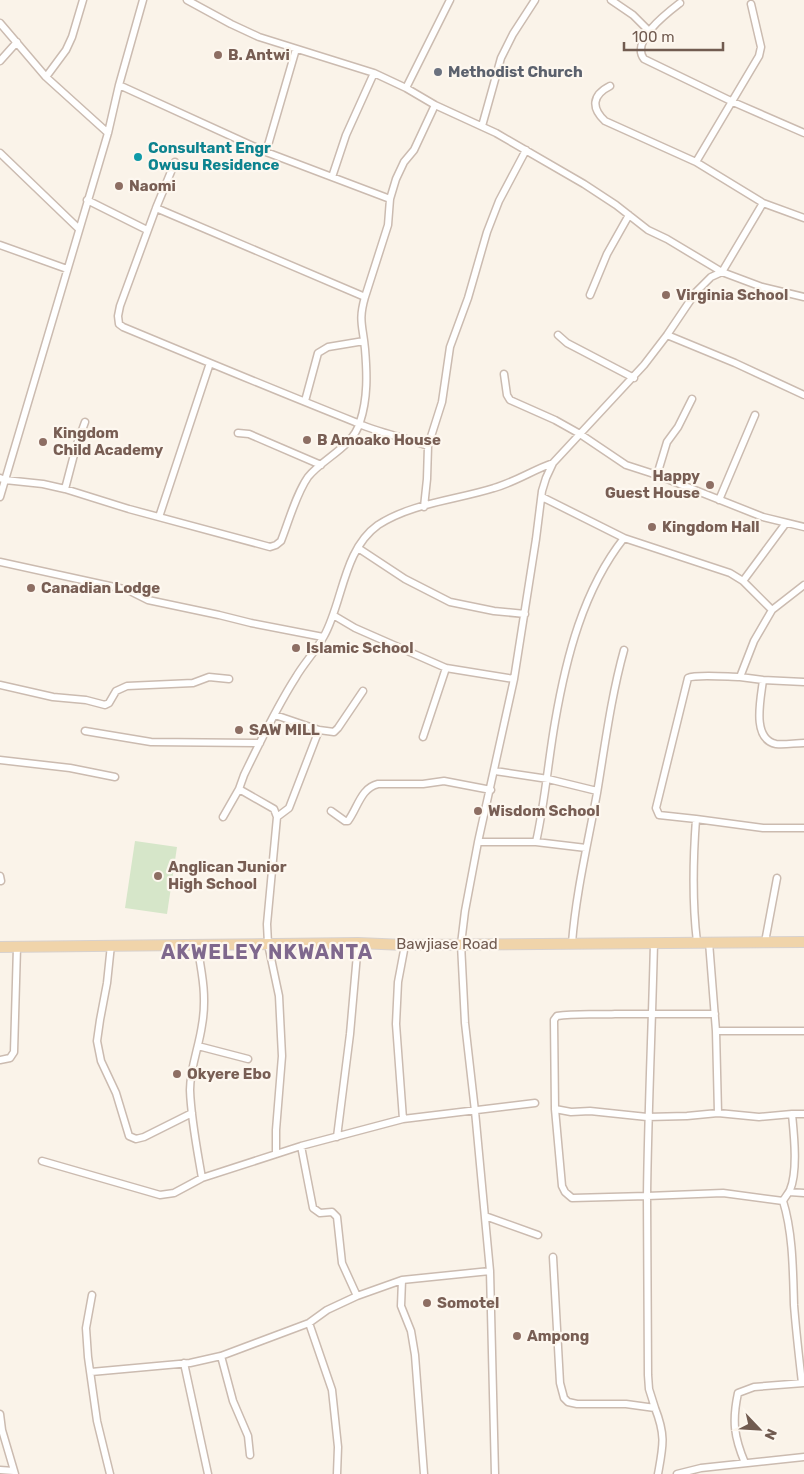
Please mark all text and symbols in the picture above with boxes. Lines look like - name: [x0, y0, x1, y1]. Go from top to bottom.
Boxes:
- scale bar: [624, 20, 723, 52]
- text: 100 m: [632, 28, 674, 46]
- place label: B. Antwi: [228, 46, 290, 64]
- marker: B. Antwi: [212, 49, 224, 61]
- place label: Methodist Church: [448, 63, 583, 81]
- marker: Methodist Church: [432, 66, 444, 78]
- place label: Consultant Engr Owusu Residence: [148, 139, 280, 174]
- marker: Consultant Engr Owusu Residence: [132, 151, 144, 163]
- place label: Naomi: [129, 177, 176, 195]
- marker: Naomi: [113, 180, 125, 192]
- place label: Virginia School: [676, 286, 788, 304]
- marker: Virginia School: [660, 289, 672, 301]
- place label: Kingdom Child Academy: [53, 424, 163, 459]
- place label: B Amoako House: [317, 431, 441, 449]
- marker: B Amoako House: [301, 434, 313, 446]
- marker: Kingdom Child Academy: [37, 436, 49, 448]
- place label: Happy Guest House: [605, 467, 700, 502]
- marker: Happy Guest House: [704, 479, 716, 491]
- place label: Kingdom Hall: [662, 518, 760, 536]
- marker: Kingdom Hall: [646, 521, 658, 533]
- place label: Canadian Lodge: [41, 579, 160, 597]
- marker: Canadian Lodge: [25, 582, 37, 594]
- place label: Islamic School: [306, 639, 414, 657]
- marker: Islamic School: [290, 642, 302, 654]
- place label: SAW MILL: [249, 721, 320, 739]
- marker: SAW MILL: [233, 724, 245, 736]
- place label: Wisdom School: [488, 802, 600, 820]
- marker: Wisdom School: [472, 805, 484, 817]
- place label: Anglican Junior High School: [168, 858, 287, 893]
- marker: Anglican Junior High School: [152, 870, 164, 882]
- street label: Bawjiase Road: [396, 935, 498, 953]
- district label: AKWELEY NKWANTA: [161, 940, 373, 964]
- place label: Okyere Ebo: [187, 1065, 271, 1083]
- marker: Okyere Ebo: [171, 1068, 183, 1080]
- place label: Somotel: [437, 1294, 499, 1312]
- marker: Somotel: [421, 1297, 433, 1309]
- place label: Ampong: [527, 1327, 589, 1345]
- marker: Ampong: [511, 1330, 523, 1342]
- north arrow: [734, 1404, 784, 1454]
- text: N: [760, 1426, 780, 1442]

